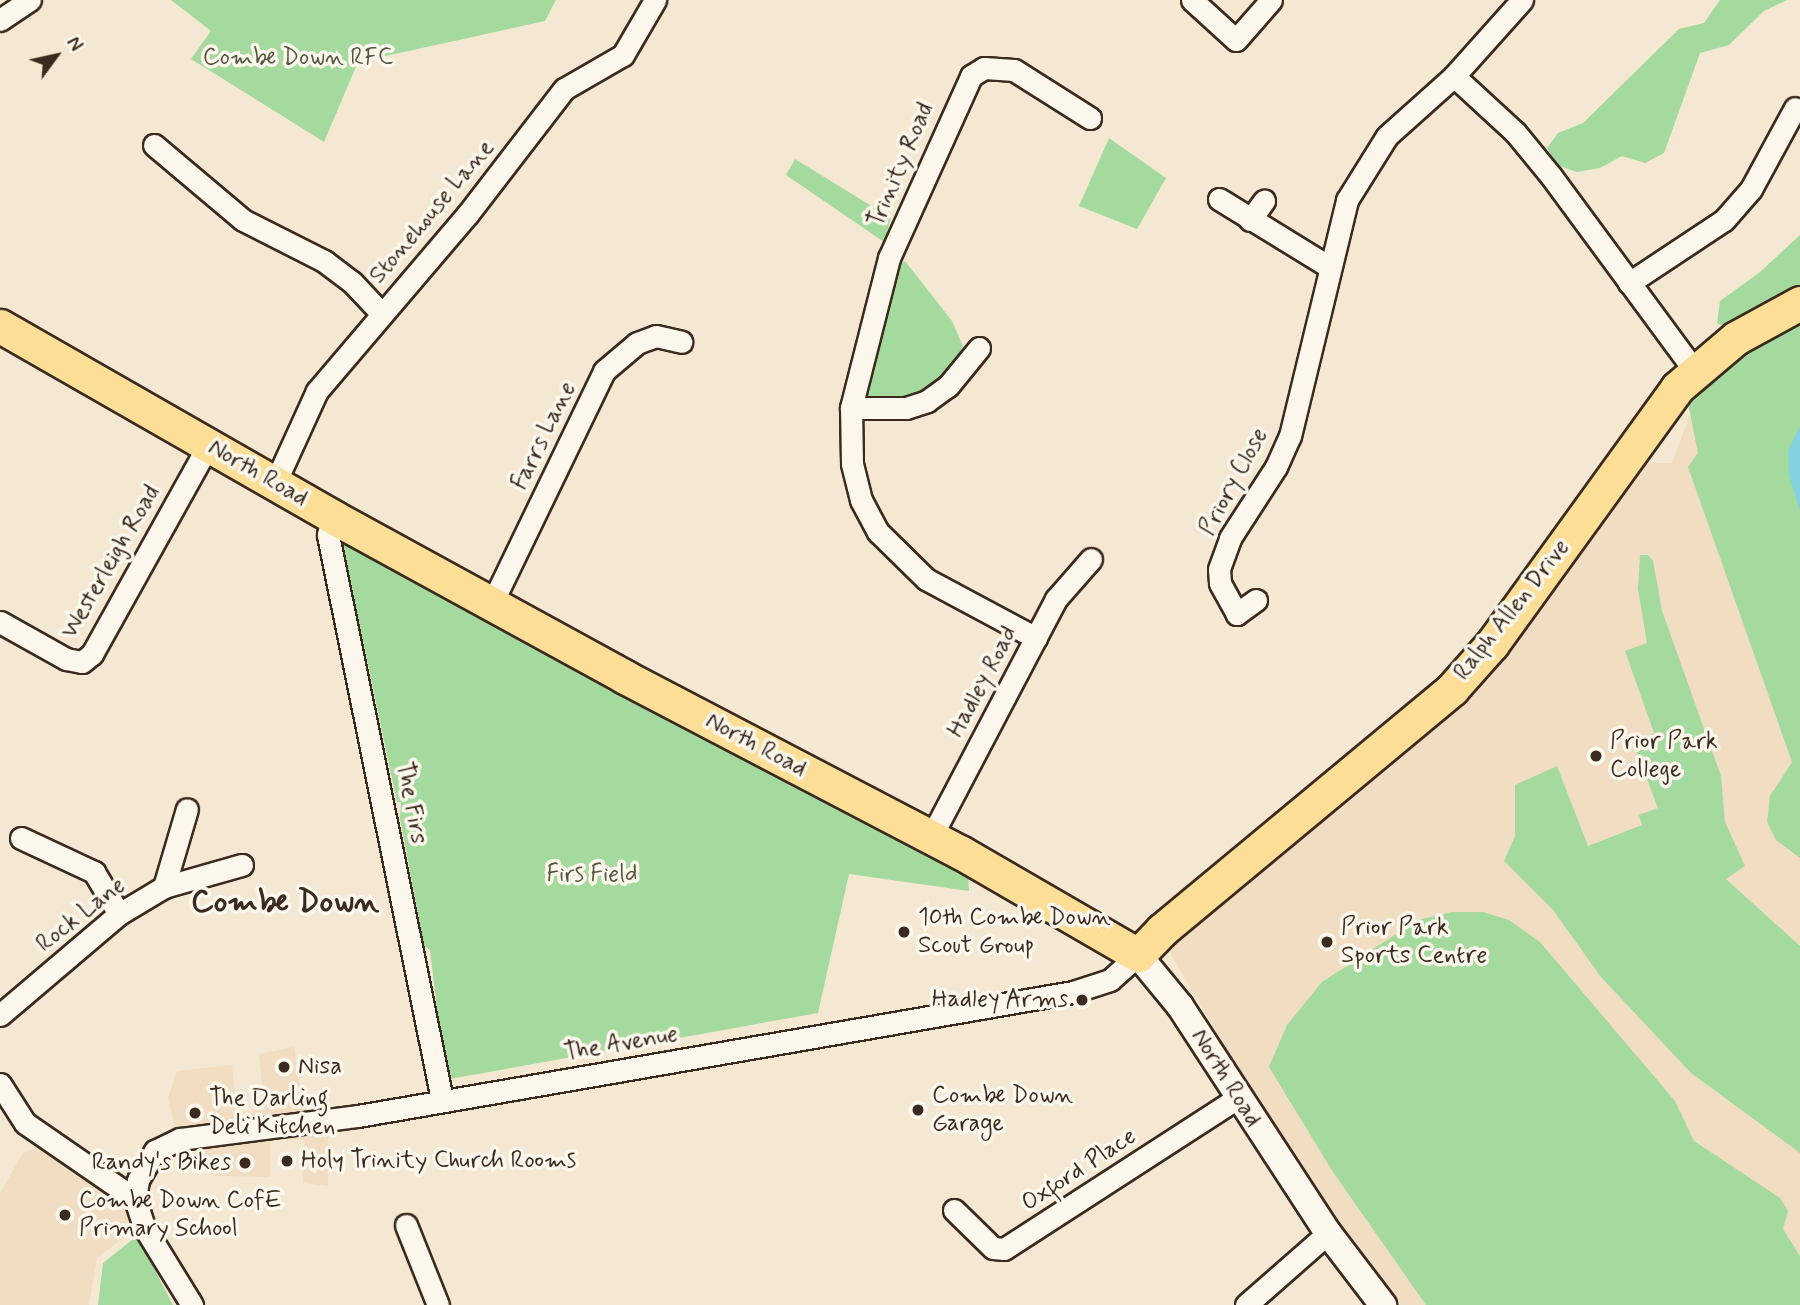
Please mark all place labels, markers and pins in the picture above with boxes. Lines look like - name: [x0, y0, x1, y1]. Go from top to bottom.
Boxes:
- place label: Prior Park College: [1610, 728, 1715, 784]
- marker: Prior Park College: [1588, 748, 1604, 764]
- place label: 10th Combe Down Scout Group: [918, 904, 1110, 960]
- place label: Prior Park Sports Centre: [1341, 914, 1491, 970]
- marker: 10th Combe Down Scout Group: [896, 924, 912, 940]
- marker: Prior Park Sports Centre: [1319, 934, 1335, 950]
- place label: Hadley Arms: [936, 986, 1068, 1014]
- marker: Hadley Arms: [1074, 992, 1090, 1008]
- place label: Nisa: [298, 1053, 342, 1081]
- marker: Nisa: [276, 1059, 292, 1075]
- place label: Combe Down Garage: [932, 1082, 1073, 1138]
- place label: The Darling Deli Kitchen: [209, 1085, 335, 1141]
- marker: Combe Down Garage: [910, 1102, 926, 1118]
- marker: The Darling Deli Kitchen: [187, 1105, 203, 1121]
- place label: Holy Trinity Church Rooms: [301, 1147, 582, 1175]
- place label: Randy's Bikes: [91, 1149, 231, 1177]
- marker: Holy Trinity Church Rooms: [279, 1153, 295, 1169]
- marker: Randy's Bikes: [237, 1155, 253, 1171]
- place label: Combe Down CofE Primary School: [79, 1187, 282, 1243]
- marker: Combe Down CofE Primary School: [57, 1207, 73, 1223]

